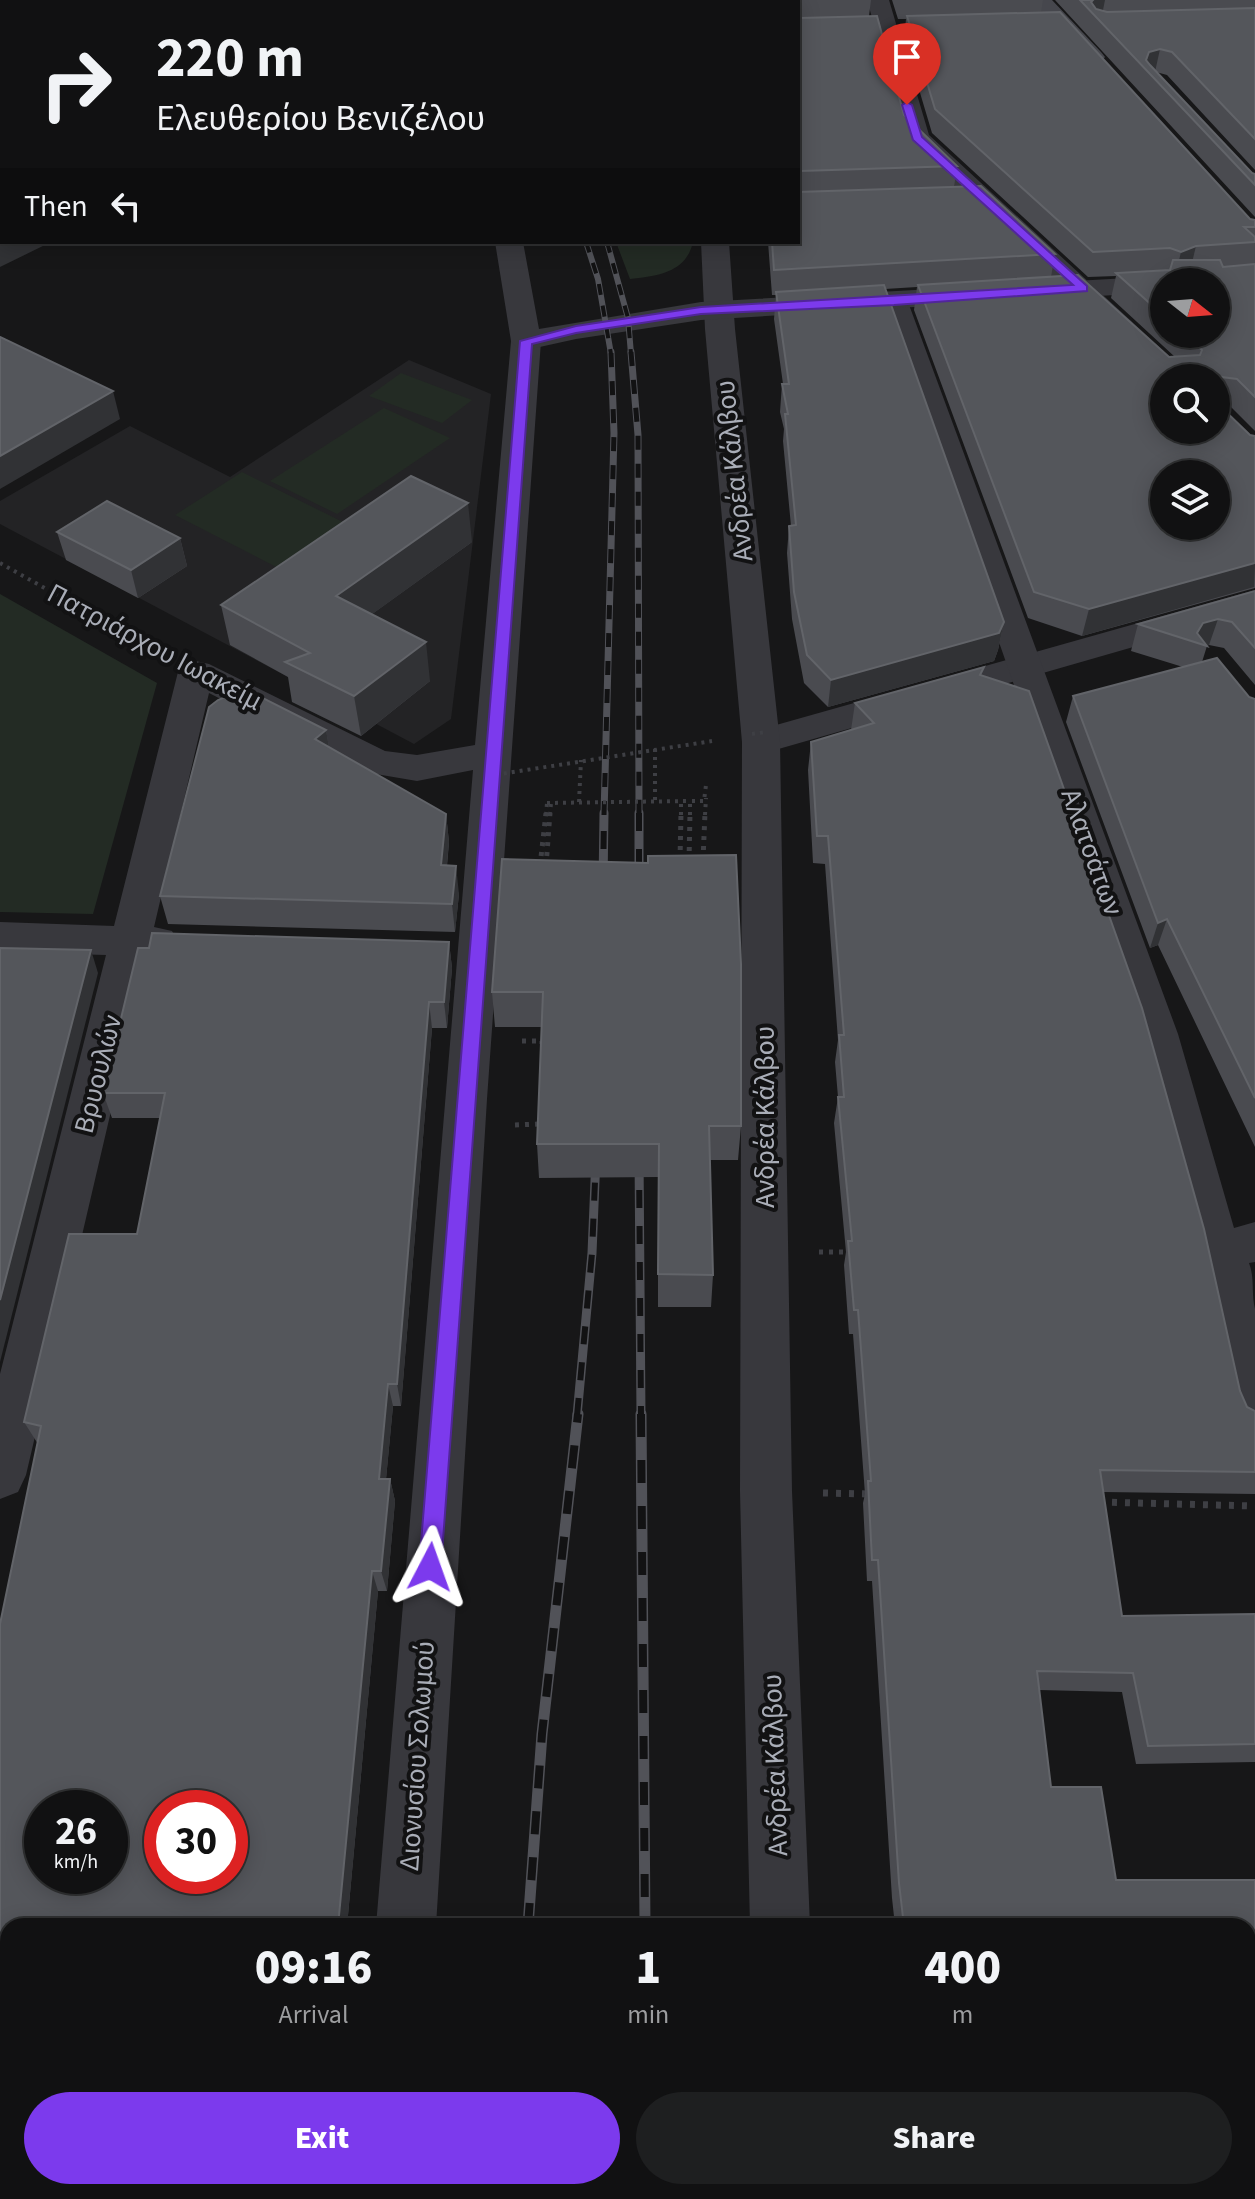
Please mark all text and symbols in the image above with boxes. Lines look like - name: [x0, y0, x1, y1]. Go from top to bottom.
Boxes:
- text: 220 m: [156, 19, 304, 98]
- pin: [873, 23, 941, 105]
- icon: right: [24, 32, 128, 136]
- icon: arrive: [885, 35, 929, 79]
- text: Ελευθερίου Βενιζέλου: [156, 93, 485, 144]
- icon: left: [104, 184, 148, 228]
- text: Then: [24, 185, 88, 228]
- north arrow: [1150, 268, 1230, 348]
- map controls: [1150, 268, 1230, 540]
- button: search: [1150, 364, 1230, 444]
- street label: Ανδρέα Κάλβου: [705, 378, 763, 564]
- button: layers: [1150, 460, 1230, 540]
- street label: Πατριάρχου Ιωακείμ: [40, 573, 270, 721]
- street label: Αλατσάτων: [1051, 783, 1133, 921]
- street label: Βρυουλών: [64, 1010, 132, 1138]
- street label: Ανδρέα Κάλβου: [745, 1026, 785, 1208]
- position arrow: [388, 1525, 472, 1609]
- street label: Διονυσίου Σολωμού: [389, 1640, 445, 1872]
- street label: Ανδρέα Κάλβου: [752, 1673, 798, 1857]
- speed limit sign: 30: [144, 1790, 248, 1894]
- text: 26: [55, 1803, 97, 1860]
- text: km/h: [54, 1848, 98, 1876]
- text: 09:16: [255, 1934, 372, 2002]
- text: 1: [635, 1934, 661, 2002]
- text: 400: [924, 1934, 1001, 2002]
- text: Arrival: [279, 1996, 349, 2033]
- text: min: [627, 1996, 669, 2033]
- text: m: [952, 1996, 973, 2033]
- button: Exit: [24, 2092, 620, 2184]
- button: Share: [636, 2092, 1232, 2184]

